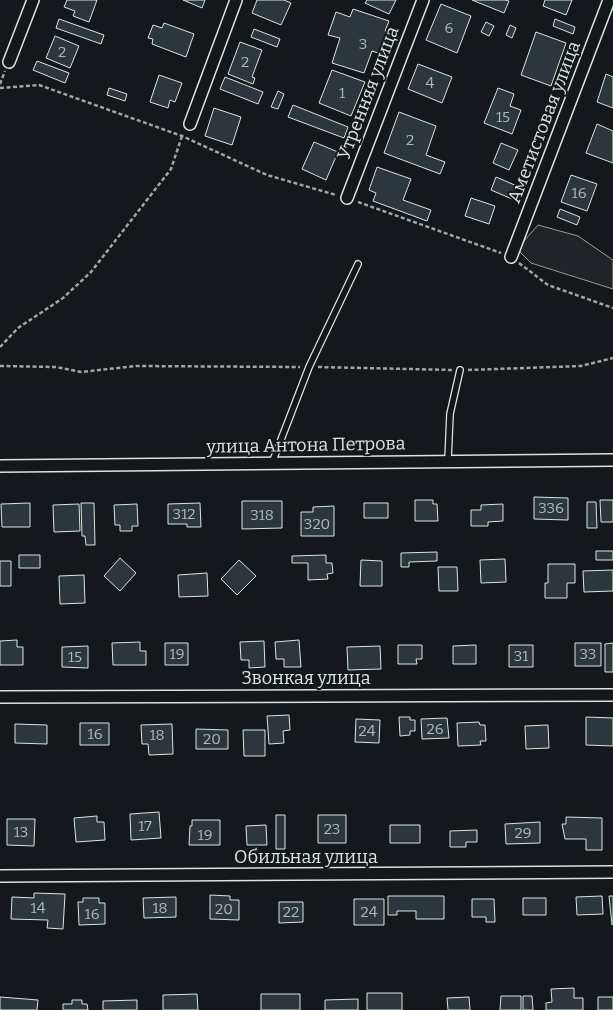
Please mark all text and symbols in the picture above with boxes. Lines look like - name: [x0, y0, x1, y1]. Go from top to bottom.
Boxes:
- house number: 6: [445, 19, 454, 37]
- street label: Утренняя улица: [332, 23, 404, 163]
- house number: 3: [359, 35, 367, 53]
- street label: Аметистовая улица: [503, 38, 585, 206]
- house number: 2: [58, 43, 66, 61]
- house number: 2: [241, 53, 249, 71]
- house number: 4: [426, 74, 435, 92]
- house number: 1: [339, 84, 345, 102]
- house number: 15: [496, 108, 510, 126]
- house number: 2: [406, 131, 414, 149]
- house number: 16: [572, 184, 587, 202]
- street label: улица Антона Петрова: [205, 432, 406, 458]
- house number: 336: [538, 499, 564, 517]
- house number: 312: [173, 505, 195, 523]
- house number: 318: [250, 506, 274, 524]
- house number: 320: [304, 515, 330, 533]
- house number: 19: [170, 645, 184, 663]
- house number: 33: [580, 645, 596, 663]
- house number: 31: [514, 647, 528, 665]
- house number: 15: [68, 648, 82, 666]
- street label: Звонкая улица: [241, 667, 371, 689]
- house number: 26: [427, 720, 444, 738]
- house number: 24: [359, 722, 376, 740]
- house number: 16: [88, 725, 103, 743]
- house number: 18: [149, 726, 165, 744]
- house number: 20: [203, 730, 221, 748]
- house number: 17: [138, 817, 152, 835]
- house number: 23: [324, 820, 340, 838]
- house number: 13: [14, 823, 28, 841]
- house number: 29: [515, 824, 531, 842]
- house number: 19: [198, 826, 212, 844]
- street label: Обильная улица: [234, 846, 378, 868]
- house number: 14: [31, 899, 46, 917]
- house number: 18: [152, 899, 168, 917]
- house number: 20: [215, 900, 233, 918]
- house number: 22: [283, 903, 299, 921]
- house number: 24: [361, 903, 378, 921]
- house number: 16: [85, 905, 100, 923]

